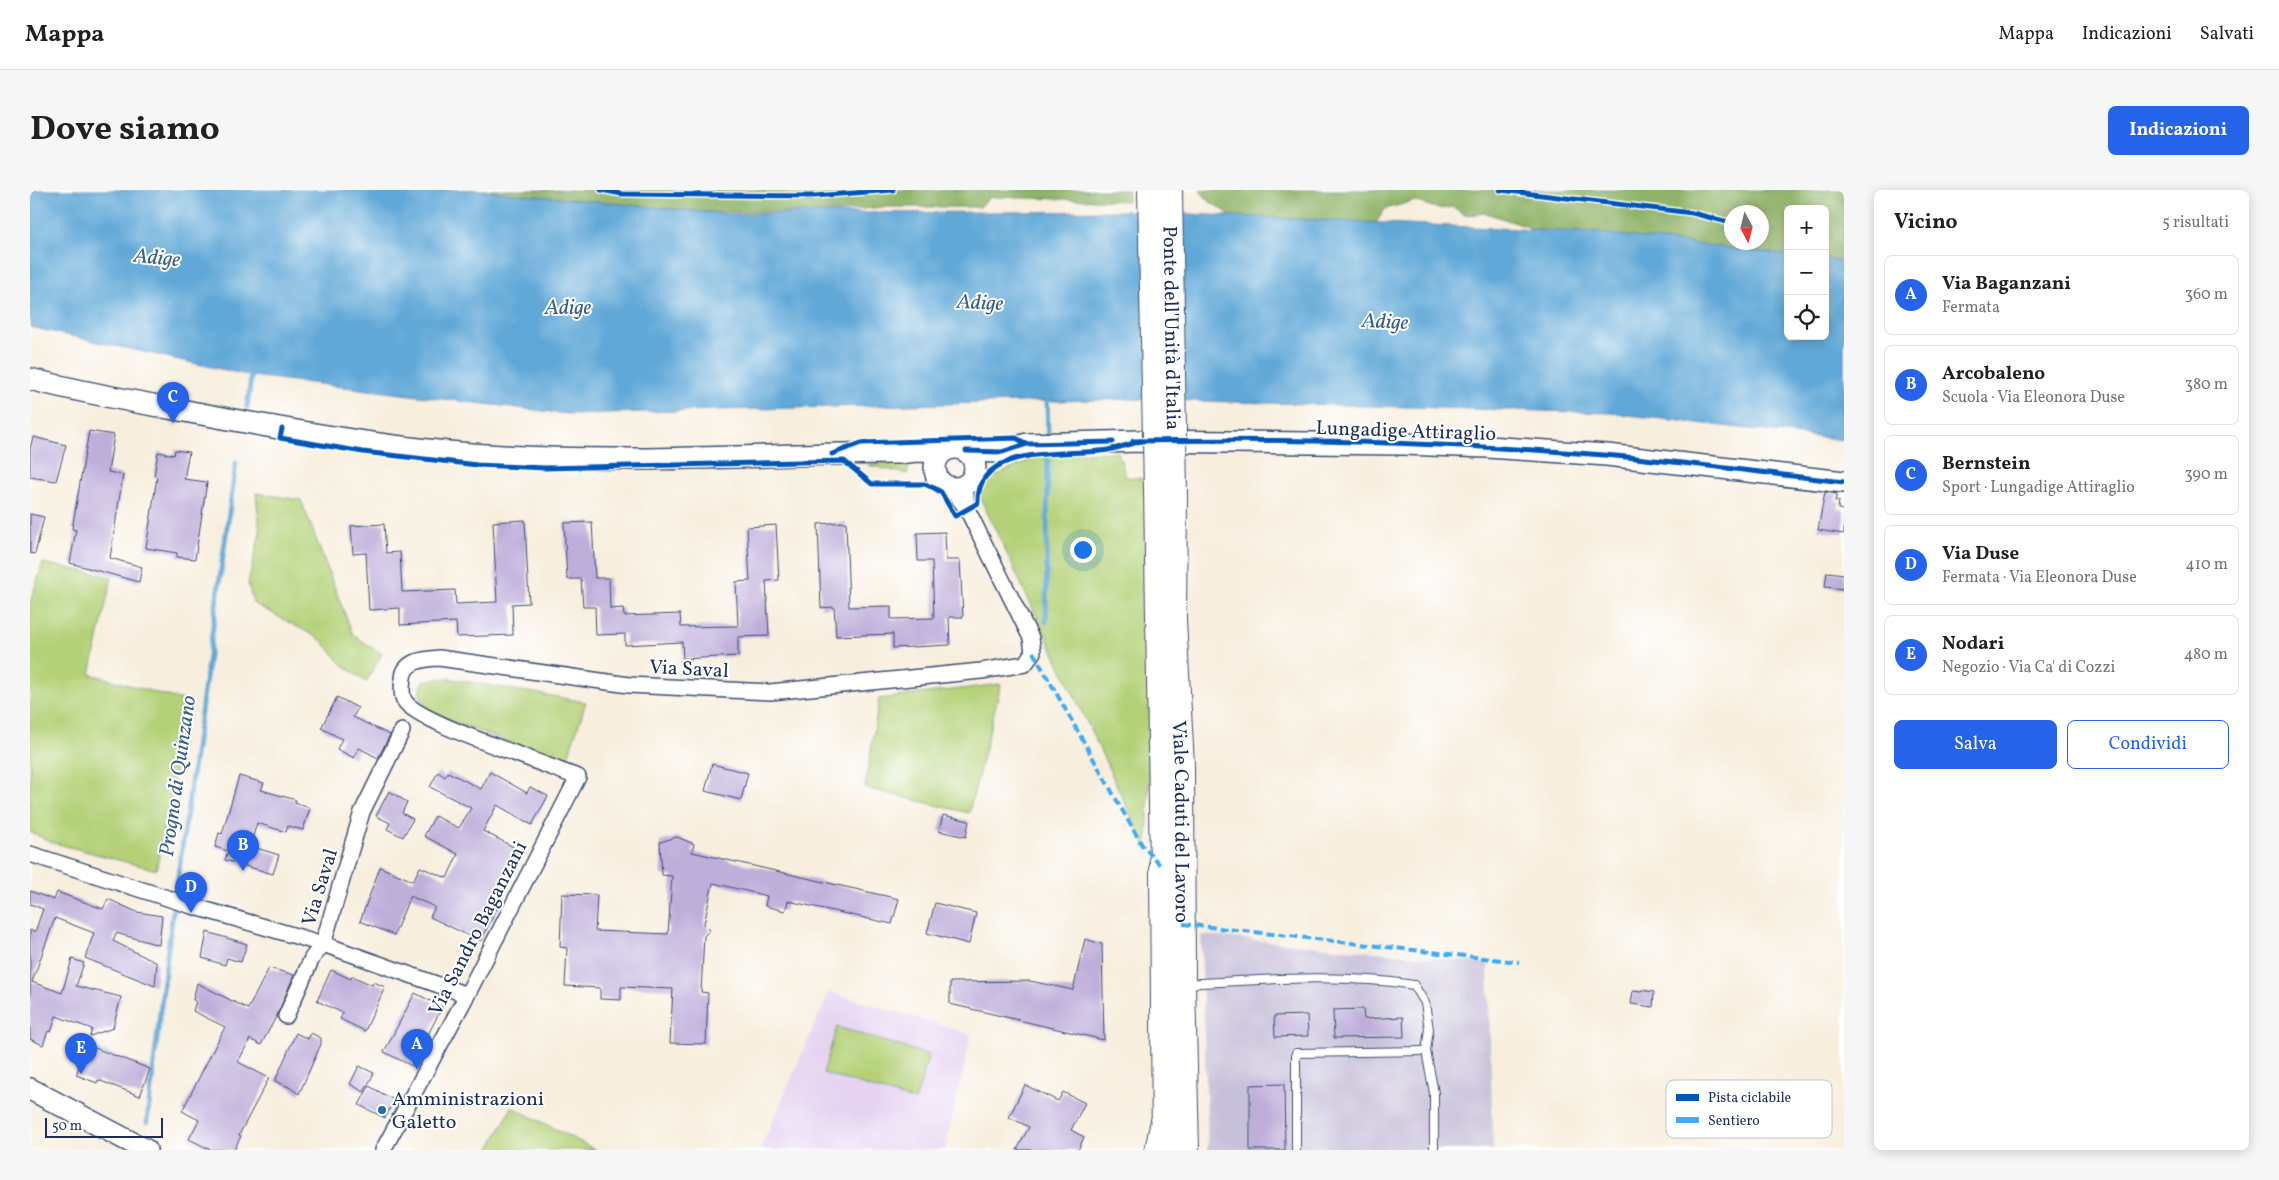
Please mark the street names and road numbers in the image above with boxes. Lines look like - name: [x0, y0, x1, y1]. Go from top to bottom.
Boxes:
- street label: Ponte dell'Unità d'Italia: [1155, 226, 1186, 430]
- street label: Lungadige Attiraglio: [1315, 415, 1497, 449]
- street label: Via Saval: [648, 654, 729, 686]
- street label: Viale Caduti del Lavoro: [1164, 720, 1195, 923]
- street label: Via Sandro Baganzani: [423, 837, 535, 1021]
- street label: Via Saval: [296, 845, 346, 930]

